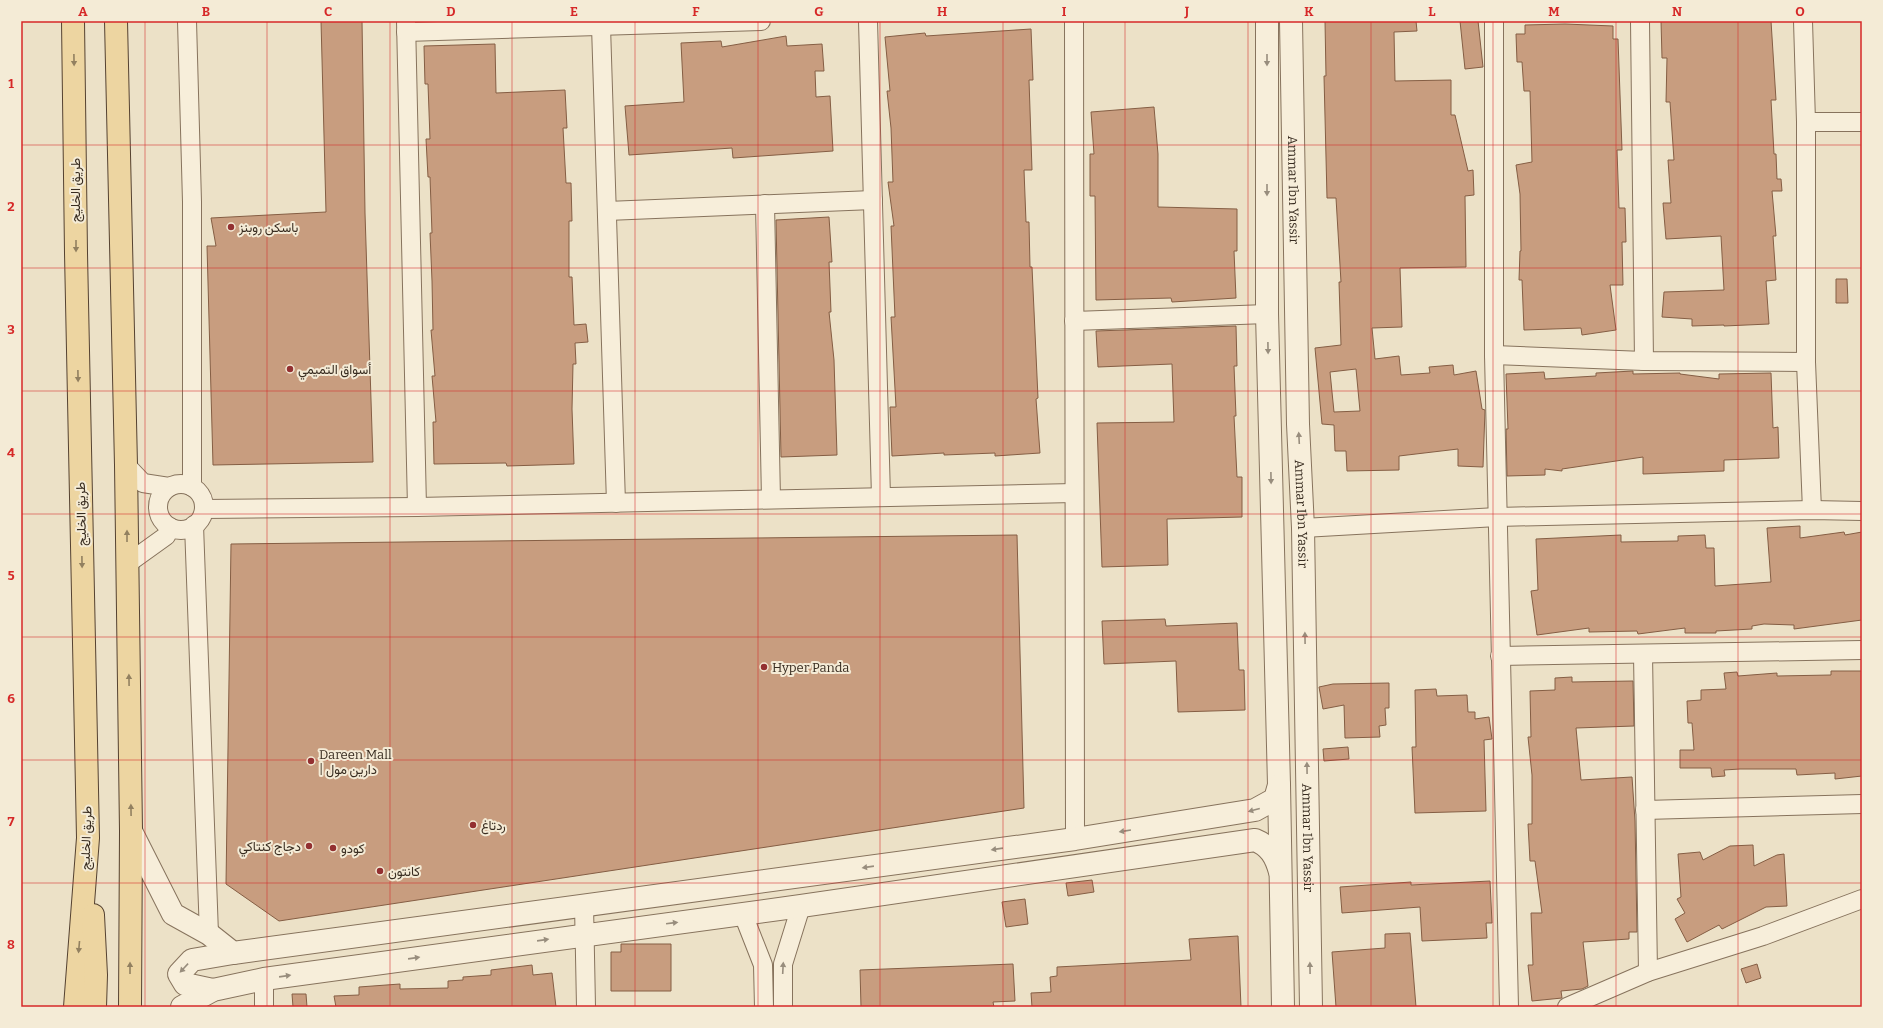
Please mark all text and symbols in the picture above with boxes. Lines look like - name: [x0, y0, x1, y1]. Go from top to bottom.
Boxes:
- text: A: [78, 4, 88, 19]
- text: B: [202, 4, 210, 19]
- text: C: [324, 4, 332, 19]
- text: D: [446, 4, 456, 19]
- text: E: [570, 4, 578, 19]
- text: F: [692, 4, 700, 19]
- text: G: [814, 4, 824, 19]
- text: H: [937, 4, 947, 19]
- text: I: [1062, 4, 1067, 19]
- text: J: [1184, 4, 1190, 19]
- text: K: [1304, 4, 1314, 19]
- text: L: [1428, 4, 1436, 19]
- text: M: [1548, 4, 1560, 19]
- text: N: [1672, 4, 1682, 19]
- text: O: [1795, 4, 1805, 19]
- one-way arrow: [71, 54, 77, 67]
- one-way arrow: [1264, 54, 1270, 67]
- text: 1: [8, 76, 14, 91]
- street label: Ammar Ibn Yassir: [1285, 136, 1302, 245]
- street label: طريق الخليج: [68, 158, 85, 222]
- one-way arrow: [1264, 184, 1270, 197]
- text: 2: [7, 199, 15, 214]
- place label: باسكن روبنز: [238, 220, 299, 236]
- marker: باسكن روبنز: [226, 222, 236, 232]
- one-way arrow: [73, 240, 79, 253]
- text: 3: [7, 322, 15, 337]
- one-way arrow: [1265, 342, 1271, 355]
- place label: أسواق التميمي: [298, 362, 371, 380]
- marker: أسواق التميمي: [285, 364, 295, 374]
- one-way arrow: [75, 370, 82, 382]
- one-way arrow: [1295, 432, 1302, 444]
- text: 4: [7, 445, 15, 460]
- street label: Ammar Ibn Yassir: [1292, 459, 1311, 568]
- one-way arrow: [1268, 472, 1274, 485]
- street label: طريق الخليج: [73, 482, 91, 546]
- one-way arrow: [123, 530, 130, 542]
- one-way arrow: [79, 556, 85, 569]
- text: 5: [7, 568, 15, 583]
- one-way arrow: [1302, 631, 1308, 644]
- place label: Hyper Panda: [772, 660, 849, 675]
- marker: Hyper Panda: [759, 662, 769, 672]
- one-way arrow: [126, 673, 132, 686]
- text: 6: [7, 691, 15, 706]
- place label: Dareen Mall | دارين مول: [319, 747, 392, 778]
- marker: Dareen Mall | دارين مول: [306, 756, 316, 766]
- one-way arrow: [1304, 761, 1310, 774]
- street label: Ammar Ibn Yassir: [1300, 783, 1317, 892]
- one-way arrow: [128, 803, 134, 816]
- street label: طريق الخليج: [77, 806, 97, 870]
- one-way arrow: [1247, 807, 1259, 813]
- text: 7: [8, 814, 15, 829]
- place label: ردتاغ: [481, 818, 506, 835]
- marker: ردتاغ: [468, 820, 478, 830]
- one-way arrow: [1119, 828, 1131, 834]
- place label: دجاج كنتاكي: [239, 839, 301, 857]
- marker: دجاج كنتاكي: [304, 841, 314, 851]
- place label: كودو: [341, 841, 365, 857]
- marker: كودو: [328, 843, 338, 853]
- one-way arrow: [991, 846, 1003, 853]
- place label: كانتون: [388, 864, 420, 880]
- one-way arrow: [862, 864, 874, 870]
- marker: كانتون: [375, 866, 385, 876]
- one-way arrow: [666, 920, 678, 926]
- text: 8: [7, 937, 15, 952]
- one-way arrow: [537, 937, 549, 943]
- one-way arrow: [76, 941, 83, 953]
- one-way arrow: [408, 955, 420, 961]
- one-way arrow: [127, 961, 133, 974]
- one-way arrow: [1307, 961, 1313, 974]
- one-way arrow: [780, 962, 787, 974]
- one-way arrow: [180, 964, 189, 973]
- one-way arrow: [279, 973, 291, 979]

